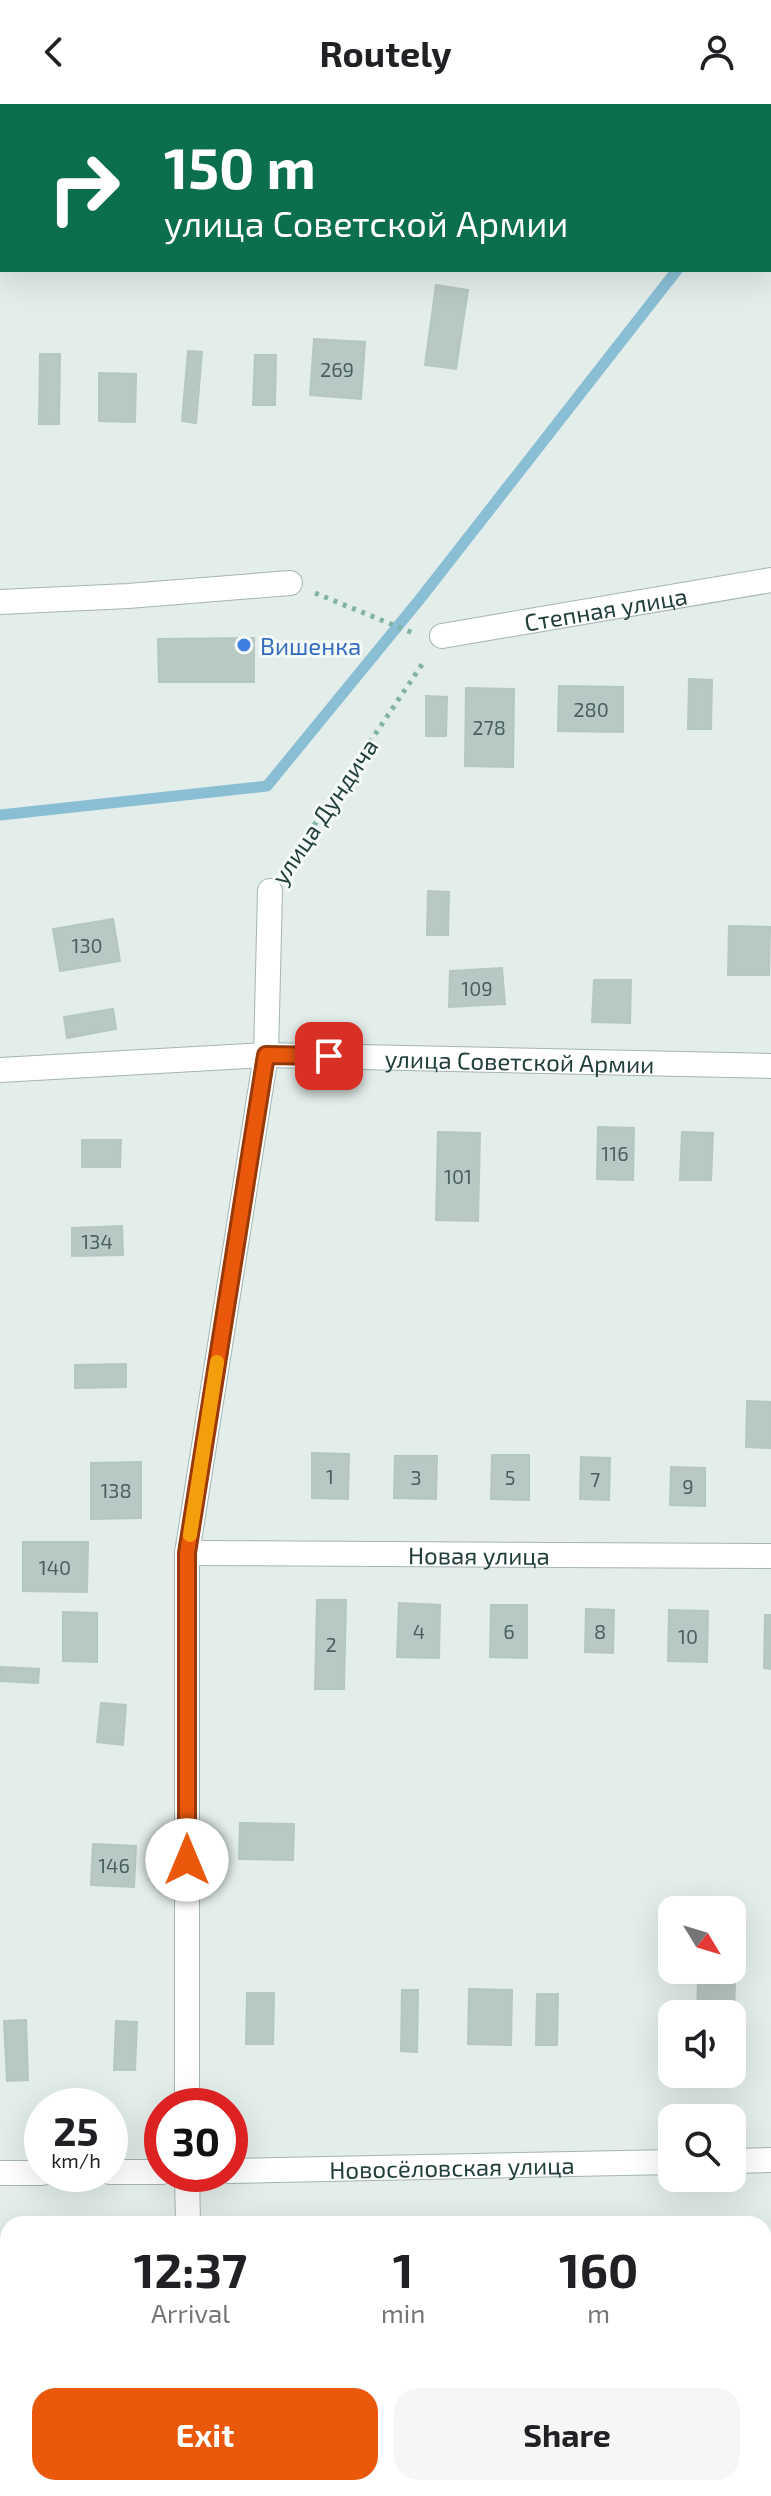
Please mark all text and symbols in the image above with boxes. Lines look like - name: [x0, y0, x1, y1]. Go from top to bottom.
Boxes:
- icon: back: [32, 30, 76, 74]
- icon: person: [695, 30, 739, 74]
- text: Routely: [319, 31, 452, 74]
- text: 150 m: [164, 133, 316, 200]
- icon: right: [32, 136, 136, 240]
- text: улица Советской Армии: [164, 201, 569, 244]
- house number: 269: [320, 357, 354, 381]
- street label: Степная улица: [522, 580, 689, 636]
- place label: Вишенка: [260, 631, 361, 660]
- marker: Вишенка: [235, 636, 253, 654]
- house number: 280: [573, 697, 609, 721]
- house number: 278: [472, 715, 506, 739]
- street label: улица Дундича: [265, 733, 384, 890]
- house number: 130: [71, 933, 103, 957]
- house number: 109: [461, 976, 493, 1000]
- pin: [295, 1022, 363, 1090]
- icon: arrive: [307, 1034, 351, 1078]
- street label: улица Советской Армии: [384, 1043, 655, 1078]
- house number: 116: [601, 1141, 629, 1165]
- house number: 101: [444, 1164, 472, 1188]
- house number: 134: [81, 1229, 113, 1253]
- house number: 1: [326, 1464, 334, 1488]
- house number: 3: [410, 1465, 422, 1489]
- house number: 5: [505, 1465, 515, 1489]
- house number: 7: [590, 1467, 600, 1491]
- house number: 9: [682, 1474, 694, 1498]
- house number: 138: [100, 1478, 132, 1502]
- street label: Новая улица: [408, 1540, 550, 1570]
- house number: 140: [39, 1555, 71, 1579]
- house number: 4: [413, 1619, 425, 1643]
- house number: 6: [503, 1619, 515, 1643]
- house number: 8: [594, 1619, 606, 1643]
- house number: 10: [678, 1624, 698, 1648]
- house number: 2: [325, 1632, 337, 1656]
- position arrow: [145, 1818, 229, 1902]
- house number: 146: [98, 1853, 130, 1877]
- north arrow: [658, 1896, 746, 1984]
- map controls: [658, 1896, 746, 2192]
- button: sound: [658, 2000, 746, 2088]
- speed limit sign: 30: [144, 2088, 248, 2192]
- button: search: [658, 2104, 746, 2192]
- text: 25: [53, 2106, 99, 2154]
- text: km/h: [51, 2148, 101, 2172]
- street label: Новосёловская улица: [329, 2149, 575, 2183]
- text: 12:37: [134, 2240, 247, 2298]
- text: 1: [393, 2240, 413, 2298]
- text: 160: [559, 2240, 638, 2298]
- text: Arrival: [151, 2297, 230, 2328]
- text: min: [381, 2297, 425, 2328]
- text: m: [587, 2297, 610, 2328]
- button: Exit: [32, 2388, 378, 2480]
- button: Share: [394, 2388, 740, 2480]

